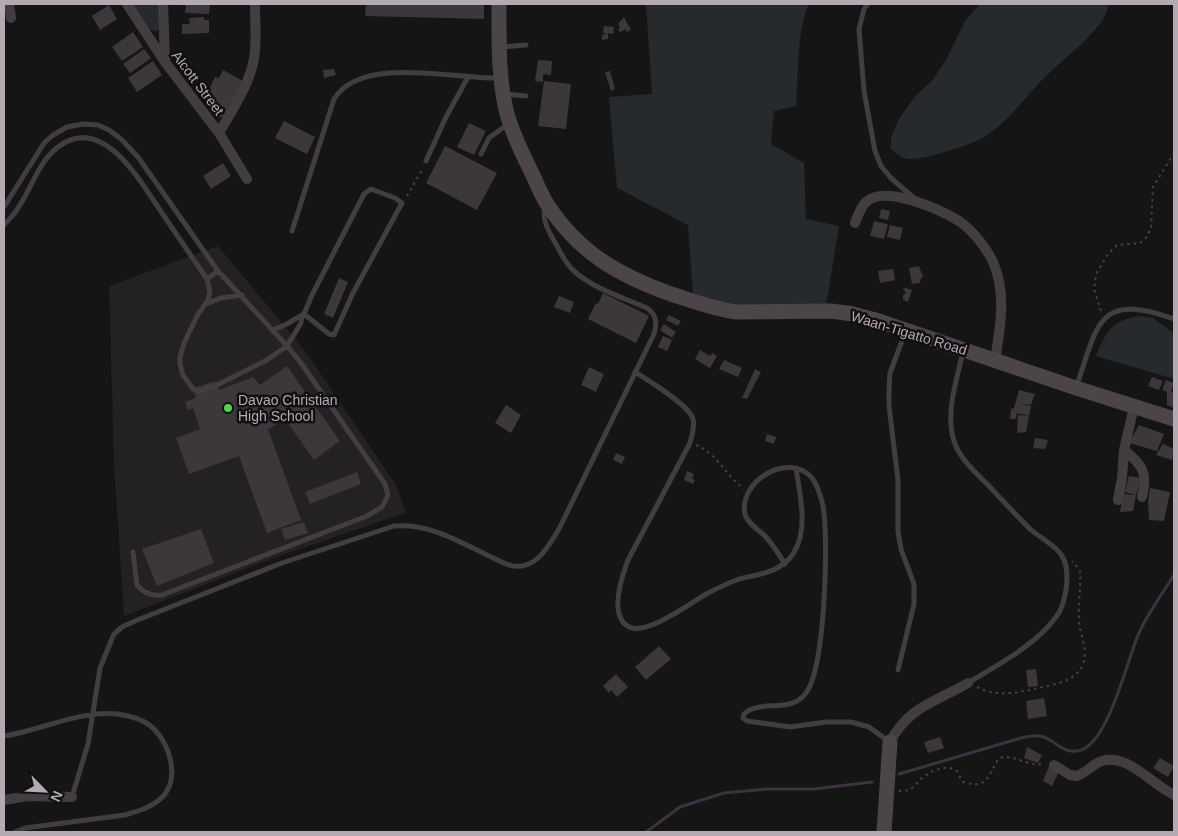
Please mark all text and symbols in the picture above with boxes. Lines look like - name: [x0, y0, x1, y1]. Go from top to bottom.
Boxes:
- street label: Alcott Street: [169, 48, 227, 118]
- street label: Waan-Tigatto Road: [849, 308, 969, 358]
- place label: Davao Christian High School: [238, 392, 338, 424]
- marker: Davao Christian High School: [222, 402, 234, 414]
- north arrow: [20, 766, 70, 816]
- text: N: [48, 788, 66, 804]

